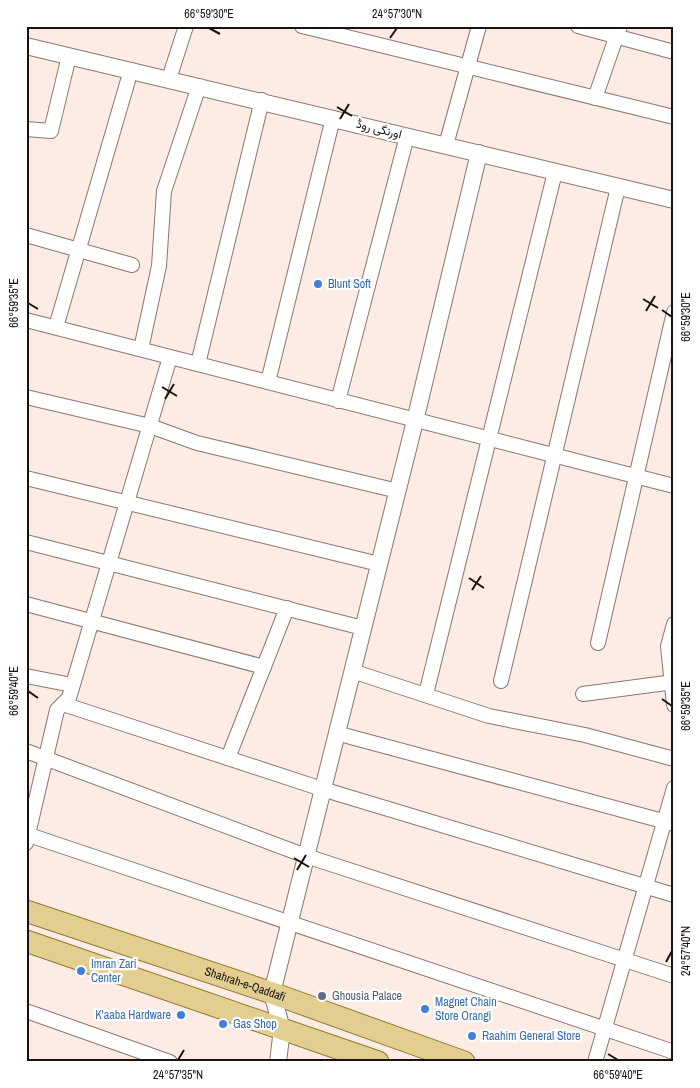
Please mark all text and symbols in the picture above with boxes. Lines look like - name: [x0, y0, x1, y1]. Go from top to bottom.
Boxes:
- text: 66°59'30"E: [184, 6, 234, 22]
- text: 24°57'30"N: [372, 6, 422, 22]
- street label: اورنگی روڈ: [355, 116, 403, 142]
- place label: Blunt Soft: [328, 276, 371, 292]
- text: 66°59'35"E: [6, 278, 22, 328]
- marker: Blunt Soft: [312, 278, 324, 290]
- text: 66°59'30"E: [678, 292, 694, 342]
- text: 66°59'40"E: [6, 666, 22, 716]
- text: 66°59'35"E: [678, 681, 694, 731]
- text: 24°57'40"N: [678, 926, 694, 976]
- place label: Imran Zari Center: [91, 956, 136, 986]
- street label: Shahrah-e-Qaddafi: [203, 963, 288, 1005]
- marker: Imran Zari Center: [75, 965, 87, 977]
- place label: Ghousia Palace: [332, 988, 402, 1004]
- marker: Ghousia Palace: [316, 990, 328, 1002]
- place label: Magnet Chain Store Orangi: [435, 994, 497, 1024]
- marker: Magnet Chain Store Orangi: [419, 1003, 431, 1015]
- place label: K'aaba Hardware: [95, 1007, 171, 1023]
- marker: K'aaba Hardware: [175, 1009, 187, 1021]
- place label: Gas Shop: [233, 1016, 277, 1032]
- marker: Gas Shop: [217, 1018, 229, 1030]
- place label: Raahim General Store: [482, 1028, 580, 1044]
- marker: Raahim General Store: [466, 1030, 478, 1042]
- text: 24°57'35"N: [153, 1067, 203, 1083]
- text: 66°59'40"E: [593, 1067, 643, 1083]

